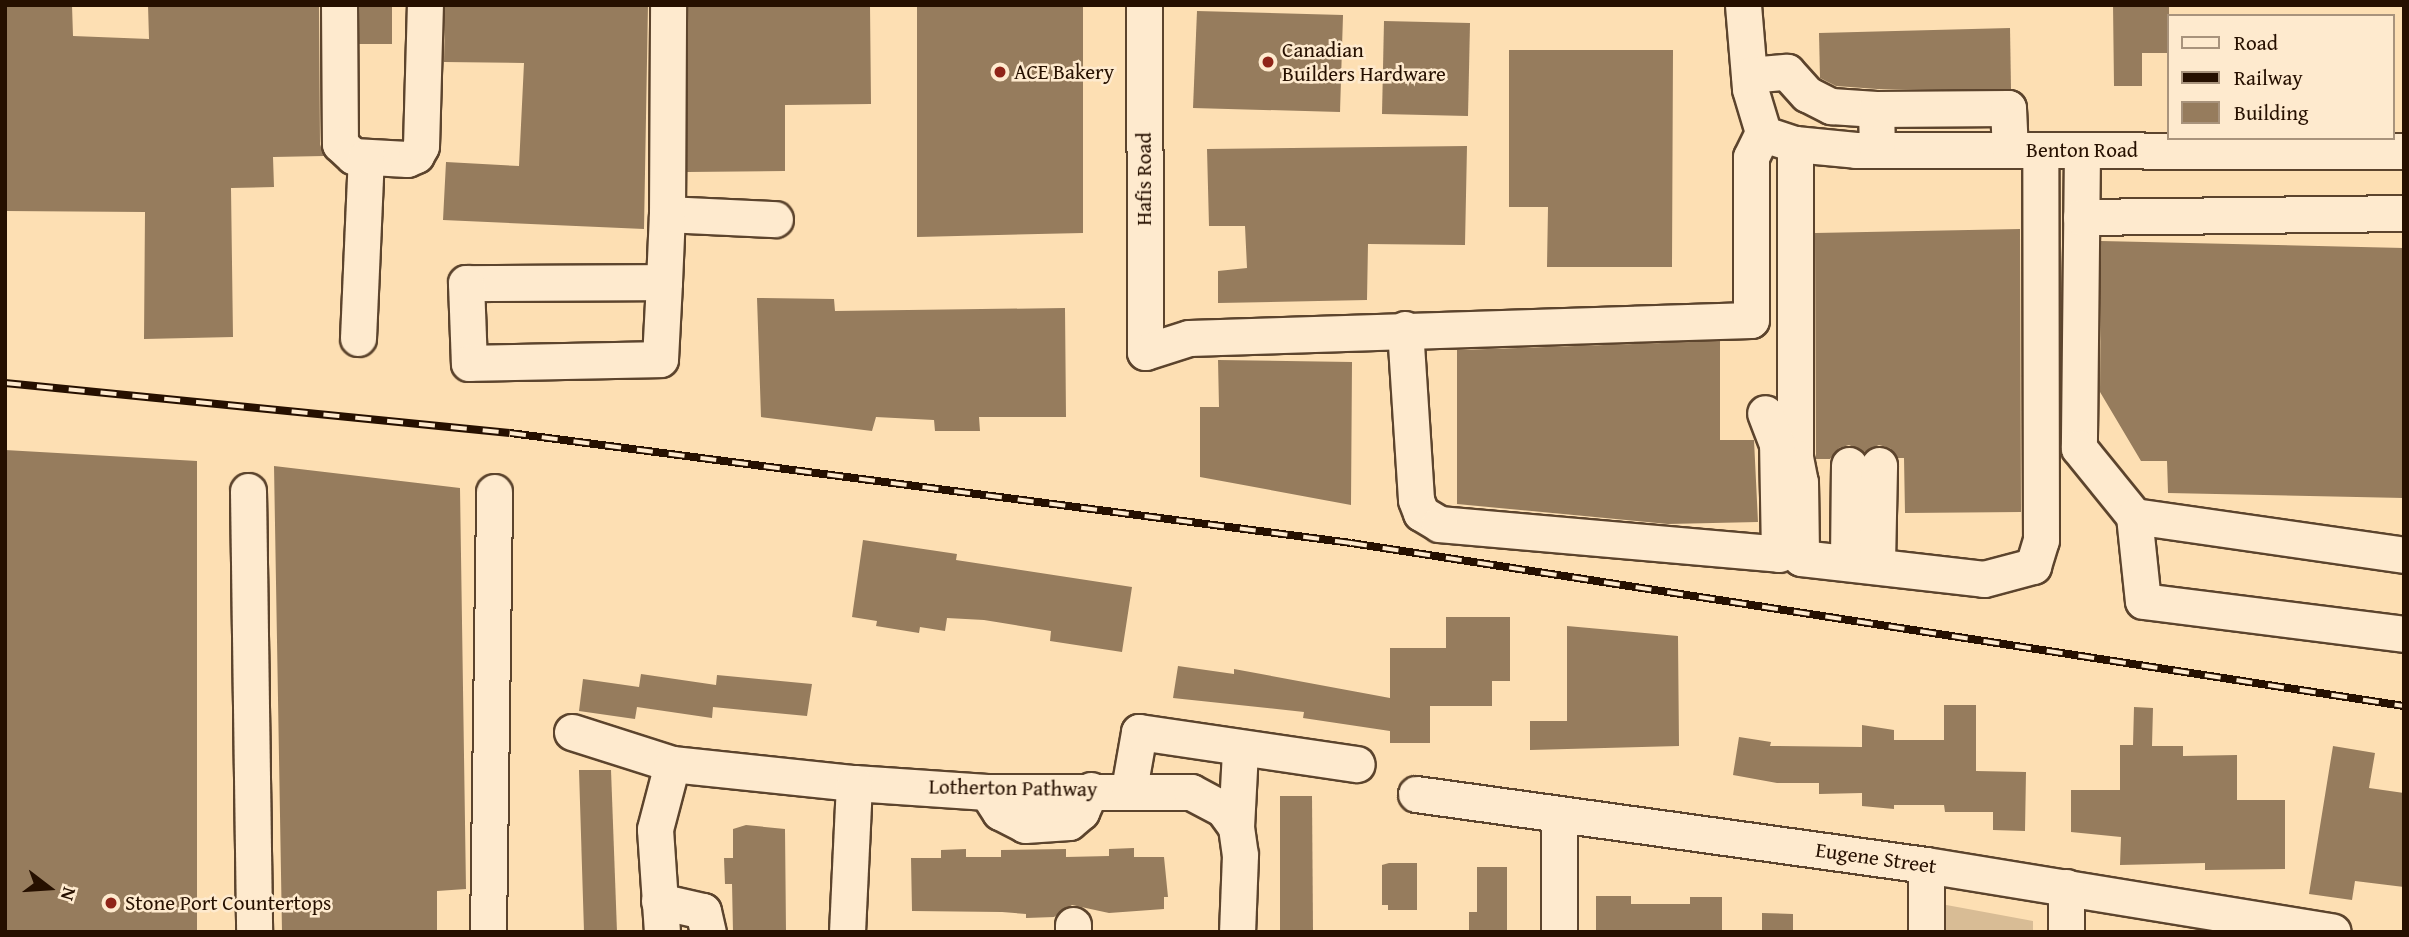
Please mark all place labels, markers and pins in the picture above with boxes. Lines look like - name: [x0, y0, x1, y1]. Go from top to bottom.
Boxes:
- place label: Canadian Builders Hardware: [1282, 37, 1446, 87]
- marker: Canadian Builders Hardware: [1260, 54, 1276, 70]
- place label: ACE Bakery: [1014, 59, 1114, 85]
- marker: ACE Bakery: [992, 64, 1008, 80]
- place label: Stone Port Countertops: [125, 890, 331, 916]
- marker: Stone Port Countertops: [103, 895, 119, 911]

